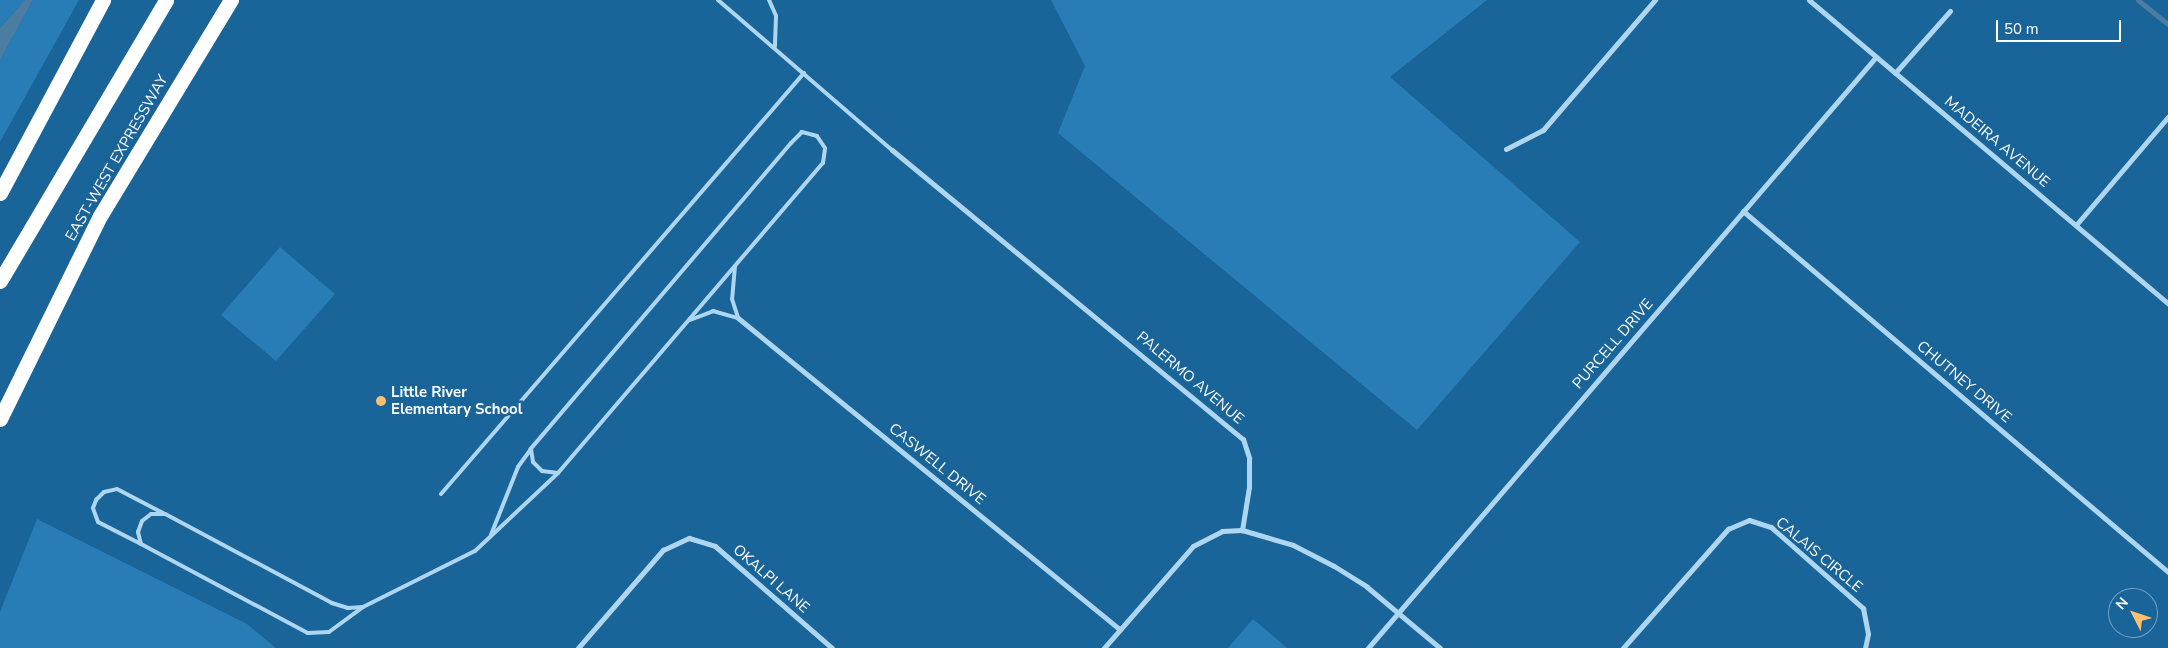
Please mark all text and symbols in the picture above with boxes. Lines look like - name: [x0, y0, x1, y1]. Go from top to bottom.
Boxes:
- scale bar: [1998, 10, 2123, 42]
- text: 50 m: [2004, 19, 2039, 39]
- street label: EAST-WEST EXPRESSWAY: [62, 72, 172, 244]
- street label: MADEIRA AVENUE: [1941, 93, 2053, 191]
- street label: PURCELL DRIVE: [1569, 295, 1657, 393]
- street label: PALERMO AVENUE: [1133, 328, 1247, 428]
- street label: CHUTNEY DRIVE: [1913, 337, 2015, 427]
- place label: Little River Elementary School: [391, 383, 522, 418]
- marker: Little River Elementary School: [375, 395, 387, 407]
- street label: CASWELL DRIVE: [885, 419, 989, 509]
- street label: CALAIS CIRCLE: [1772, 514, 1866, 596]
- street label: OKALPI LANE: [729, 541, 813, 617]
- north arrow: [2108, 588, 2158, 638]
- text: N: [2111, 593, 2133, 614]

